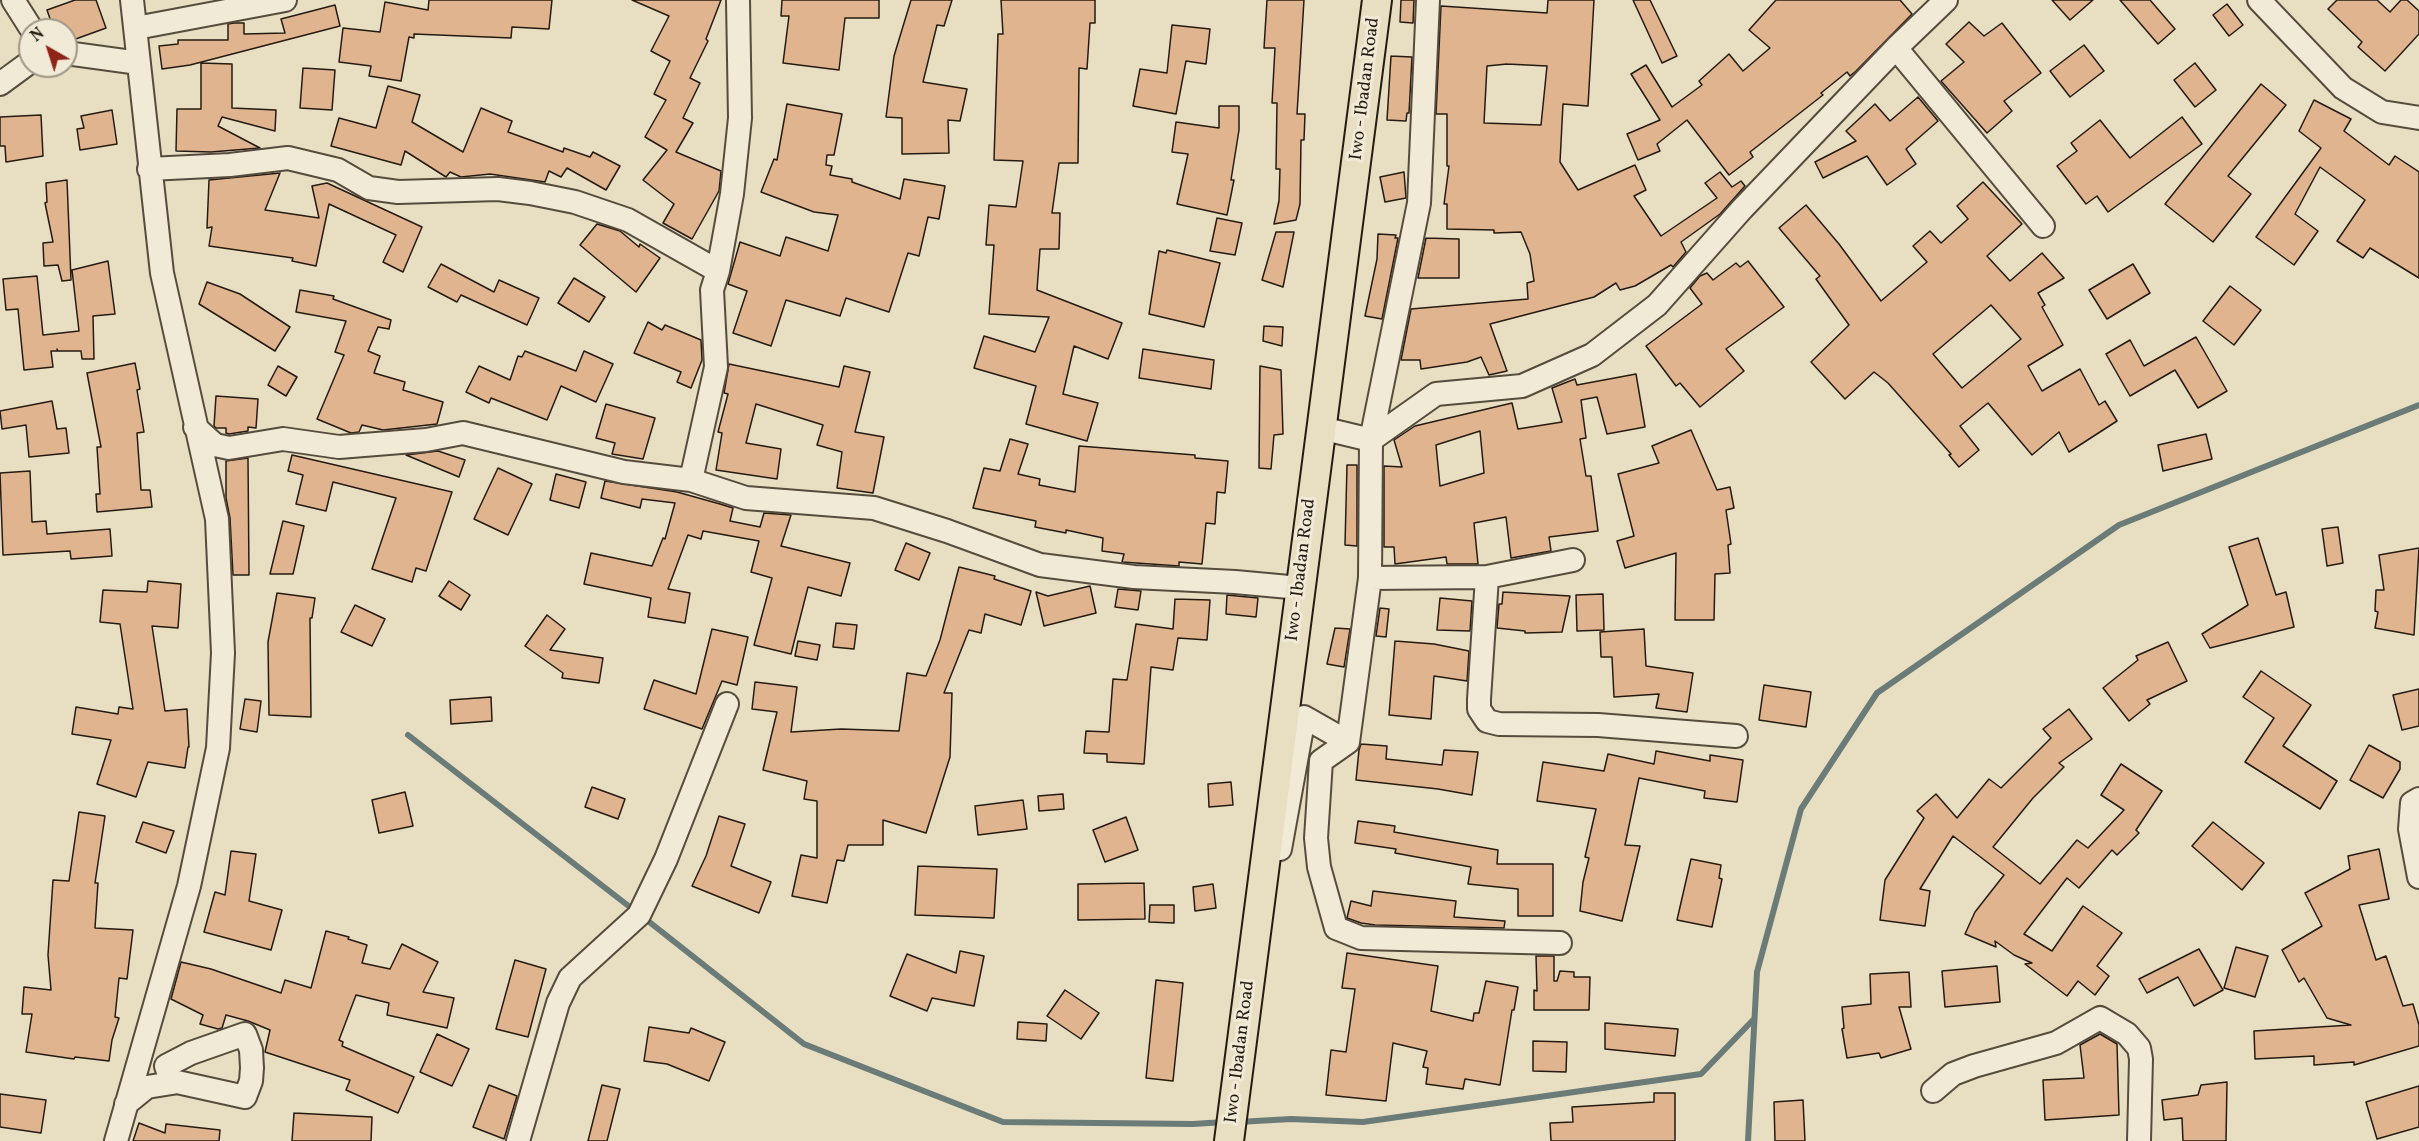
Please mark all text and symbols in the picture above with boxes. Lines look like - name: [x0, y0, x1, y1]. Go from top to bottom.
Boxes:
- street label: Iwo - Ibadan Road: [1347, 16, 1385, 162]
- north arrow: [18, 18, 78, 78]
- text: N: [26, 23, 49, 48]
- street label: Iwo - Ibadan Road: [1283, 497, 1321, 643]
- street label: Iwo - Ibadan Road: [1222, 979, 1260, 1125]

